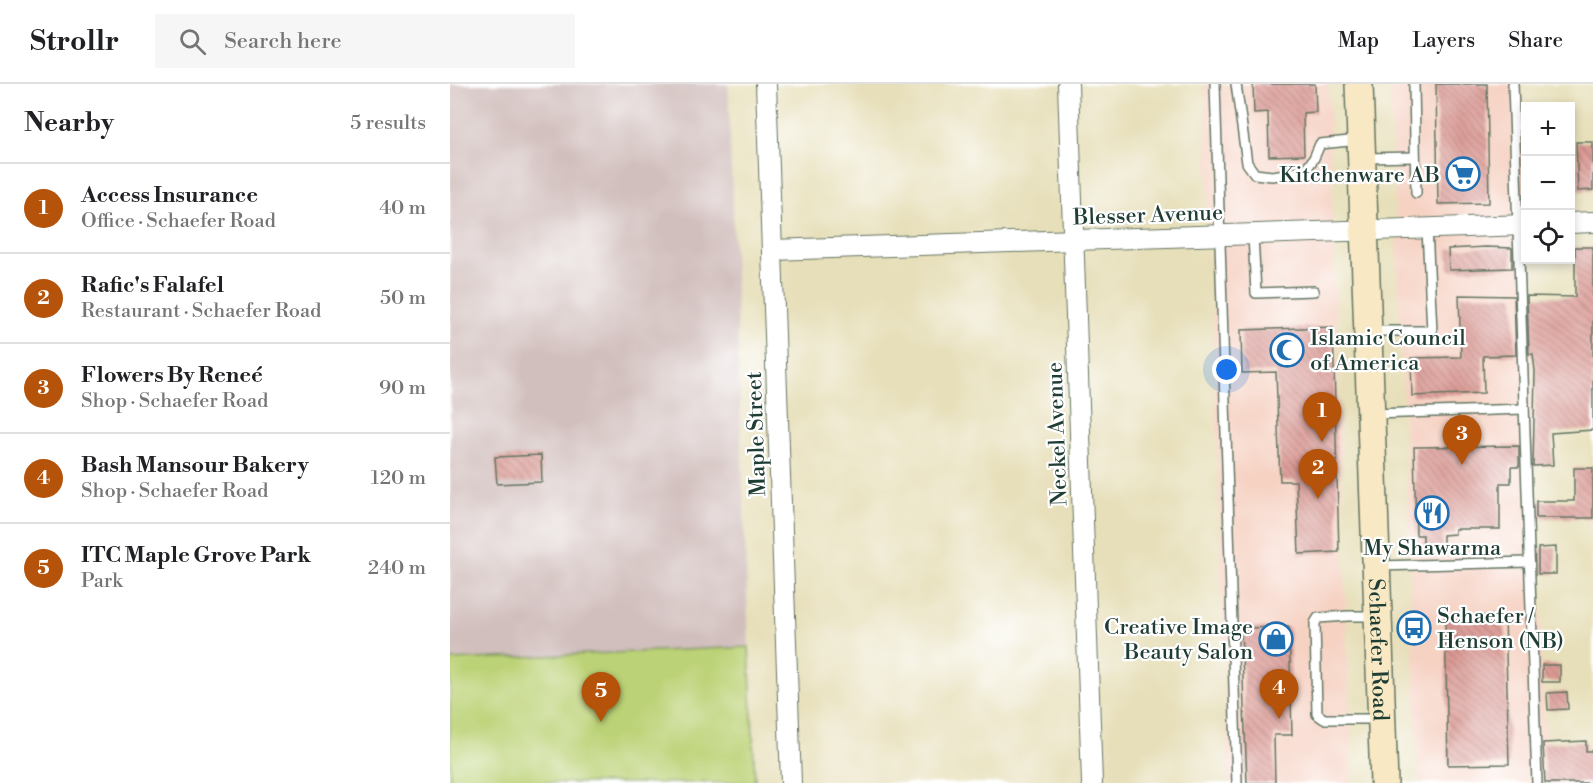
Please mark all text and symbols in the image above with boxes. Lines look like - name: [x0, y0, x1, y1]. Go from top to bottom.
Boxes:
- search box: [155, 14, 575, 68]
- text: Strollr: [30, 24, 119, 59]
- icon: search: [176, 25, 209, 58]
- text: Search here: [224, 28, 342, 55]
- text: Map: [1338, 28, 1379, 54]
- text: Layers: [1412, 28, 1475, 54]
- text: Share: [1508, 28, 1563, 54]
- map controls: [1521, 102, 1575, 264]
- button: +: [1521, 102, 1575, 156]
- text: Nearby: [24, 107, 114, 139]
- text: 5 results: [350, 111, 426, 136]
- supermarket icon: Kitchenware AB: [1445, 156, 1481, 192]
- button: −: [1521, 156, 1575, 210]
- place label: Kitchenware AB: [1279, 162, 1440, 189]
- text: Access Insurance: [81, 182, 258, 209]
- text: 1: [39, 196, 48, 221]
- text: 40 m: [379, 196, 426, 221]
- street label: Blesser Avenue: [1072, 199, 1223, 232]
- text: Office · Schaefer Road: [81, 209, 276, 234]
- button: locate: [1521, 210, 1575, 264]
- text: Rafic's Falafel: [81, 272, 224, 299]
- text: 2: [37, 286, 50, 311]
- text: 50 m: [380, 286, 426, 311]
- text: Restaurant · Schaefer Road: [81, 299, 321, 324]
- place label: Islamic Council of America: [1310, 325, 1466, 377]
- mosque icon: Islamic Council of America: [1269, 332, 1305, 368]
- your location: [1212, 355, 1241, 384]
- street label: Neckel Avenue: [1041, 361, 1074, 507]
- text: Flowers By Reneé: [81, 362, 263, 389]
- street label: Maple Street: [741, 371, 772, 497]
- text: 3: [37, 376, 50, 401]
- text: 90 m: [379, 376, 426, 401]
- text: Shop · Schaefer Road: [81, 389, 268, 414]
- pin: 1: [1302, 392, 1342, 442]
- pin: 3: [1442, 416, 1482, 465]
- pin: 2: [1298, 450, 1338, 499]
- text: Bash Mansour Bakery: [81, 452, 309, 479]
- text: 4: [37, 466, 50, 491]
- text: 120 m: [371, 466, 426, 491]
- text: Shop · Schaefer Road: [81, 479, 268, 504]
- restaurant icon: My Shawarma: [1414, 495, 1450, 531]
- place label: My Shawarma: [1363, 535, 1502, 562]
- text: ITC Maple Grove Park: [81, 542, 311, 569]
- text: 5: [37, 556, 50, 581]
- text: 240 m: [368, 556, 426, 581]
- text: Park: [81, 569, 123, 594]
- street label: Schaefer Road: [1362, 578, 1394, 722]
- place label: Schaefer / Henson (NB): [1437, 603, 1564, 655]
- bus stop icon: Schaefer / Henson (NB): [1396, 610, 1432, 646]
- place label: Creative Image Beauty Salon: [1104, 614, 1253, 666]
- shop icon: Creative Image Beauty Salon: [1258, 621, 1294, 657]
- pin: 4: [1260, 670, 1298, 719]
- pin: 5: [582, 672, 620, 722]

